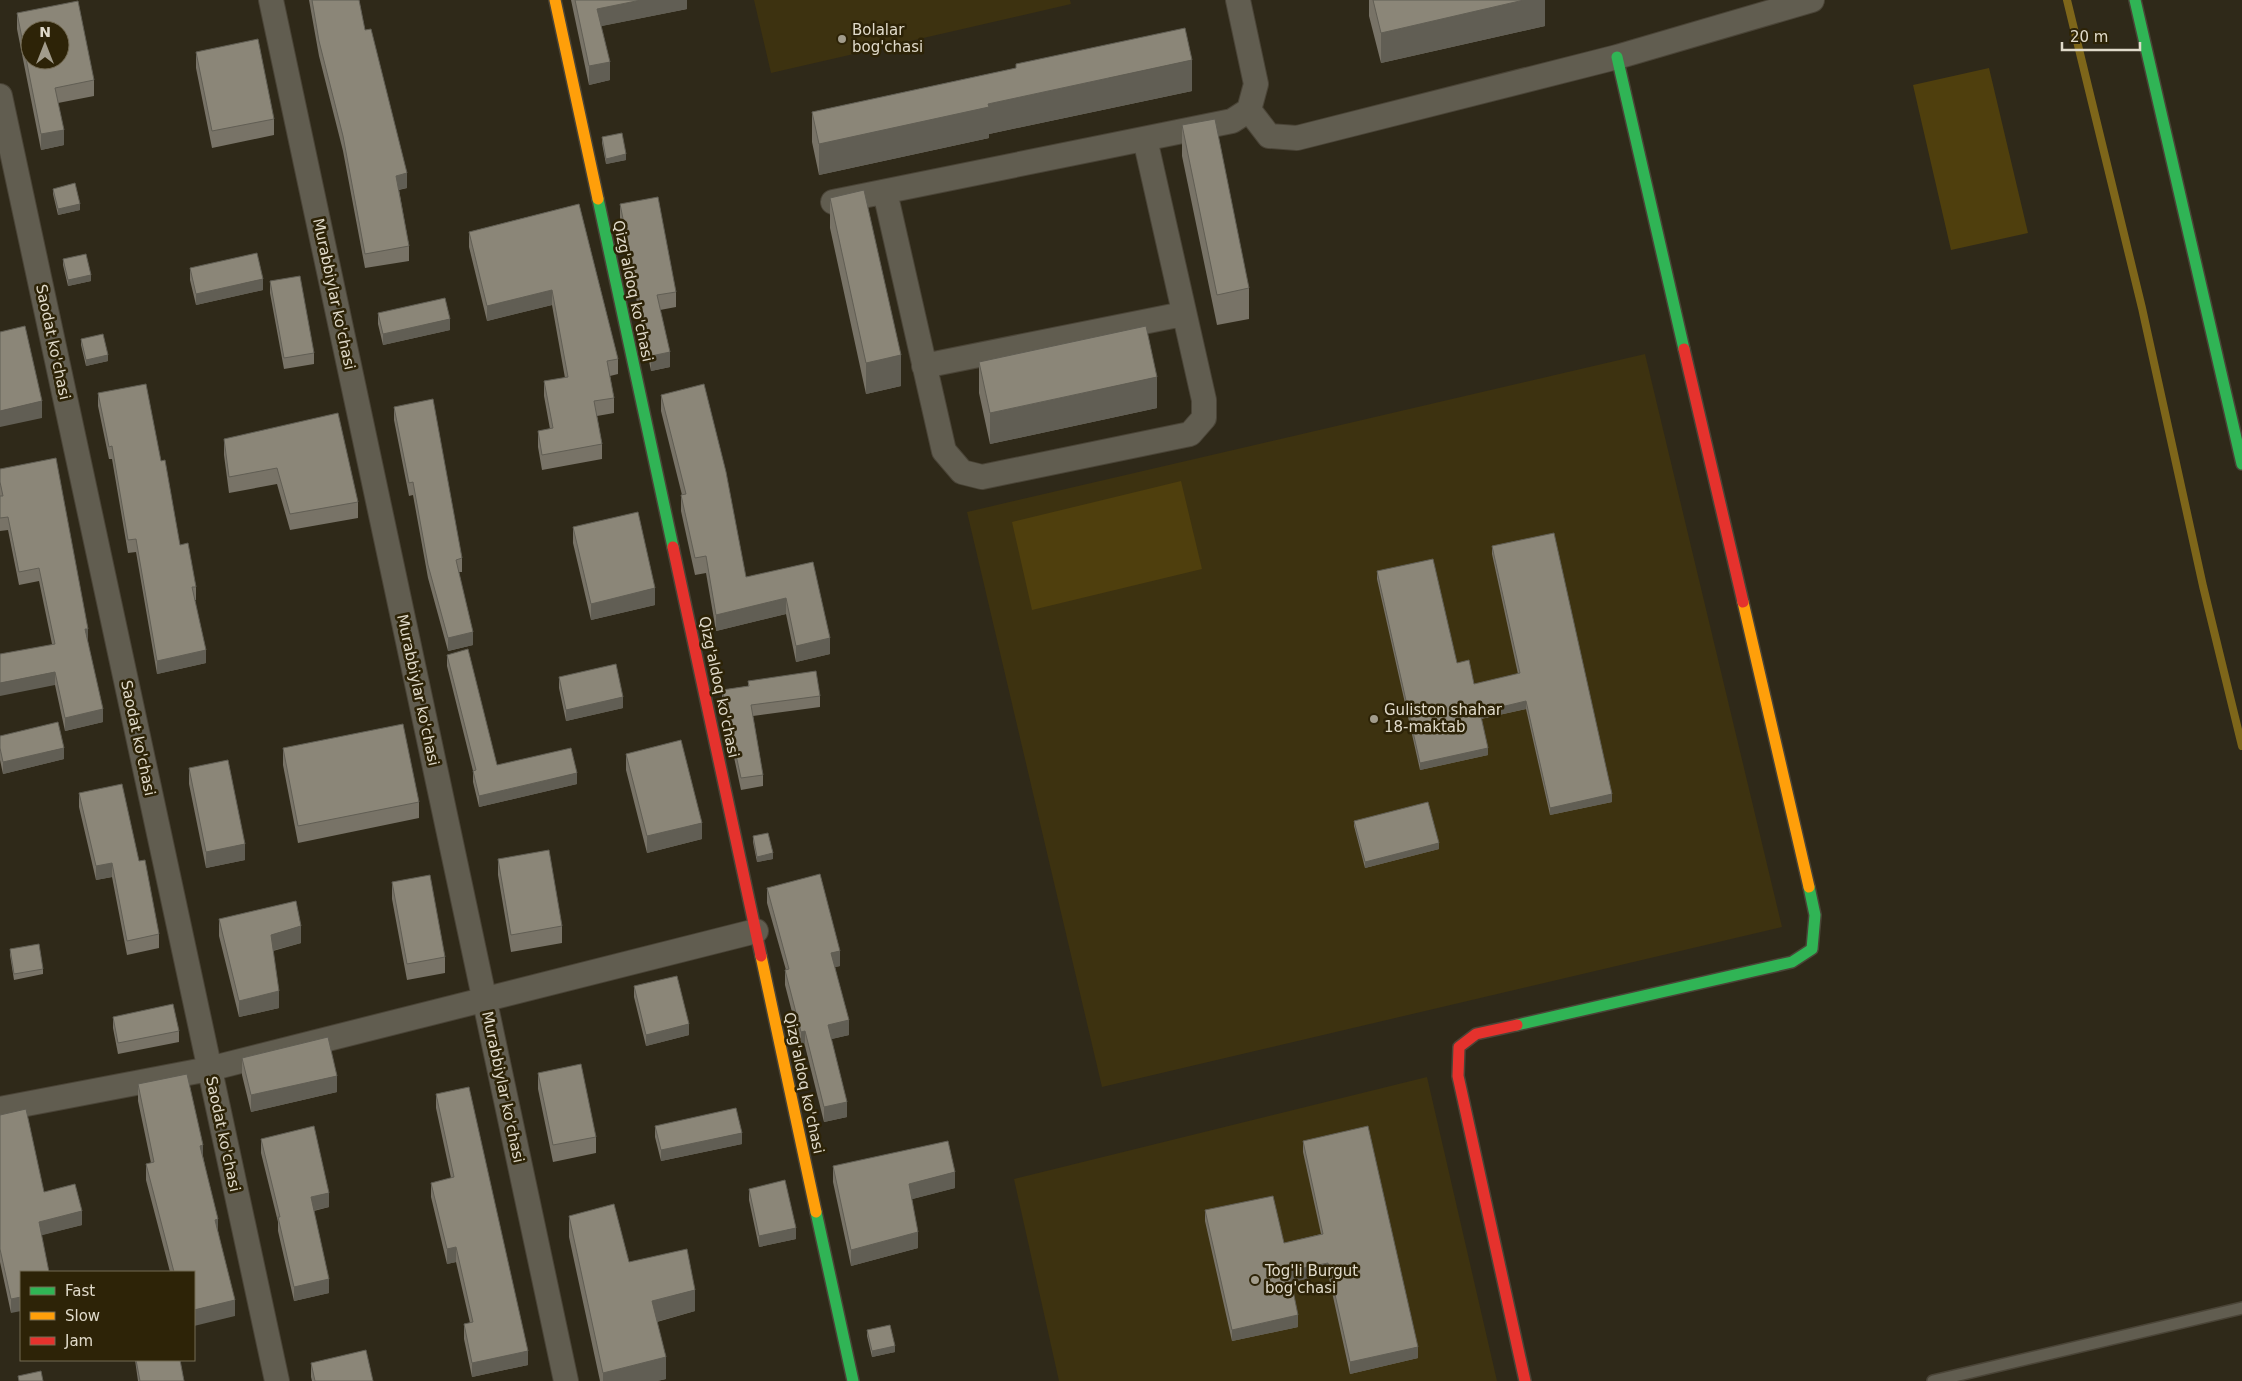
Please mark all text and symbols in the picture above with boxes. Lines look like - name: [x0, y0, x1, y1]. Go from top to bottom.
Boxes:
- north arrow: [20, 20, 70, 70]
- scale bar: [2062, 20, 2140, 52]
- place label: Bolalar bog'chasi: [852, 21, 923, 56]
- text: N: [39, 24, 51, 40]
- text: 20 m: [2070, 28, 2108, 46]
- marker: Bolalar bog'chasi: [836, 33, 848, 45]
- street label: Murabbiylar ko'chasi: [309, 217, 359, 371]
- street label: Qizg'aldoq ko'chasi: [609, 219, 657, 363]
- street label: Saodat ko'chasi: [32, 283, 74, 401]
- street label: Murabbiylar ko'chasi: [393, 613, 443, 767]
- street label: Qizg'aldoq ko'chasi: [695, 615, 743, 759]
- street label: Saodat ko'chasi: [117, 679, 159, 797]
- place label: Guliston shahar 18-maktab: [1384, 701, 1503, 736]
- marker: Guliston shahar 18-maktab: [1368, 713, 1380, 725]
- street label: Murabbiylar ko'chasi: [478, 1010, 528, 1164]
- street label: Qizg'aldoq ko'chasi: [780, 1011, 828, 1155]
- street label: Saodat ko'chasi: [202, 1075, 244, 1193]
- place label: Tog'li Burgut bog'chasi: [1264, 1262, 1358, 1297]
- legend: [20, 1271, 195, 1361]
- marker: Tog'li Burgut bog'chasi: [1249, 1274, 1261, 1286]
- text: Fast: [65, 1282, 95, 1300]
- text: Slow: [65, 1307, 100, 1325]
- text: Jam: [64, 1332, 93, 1350]

